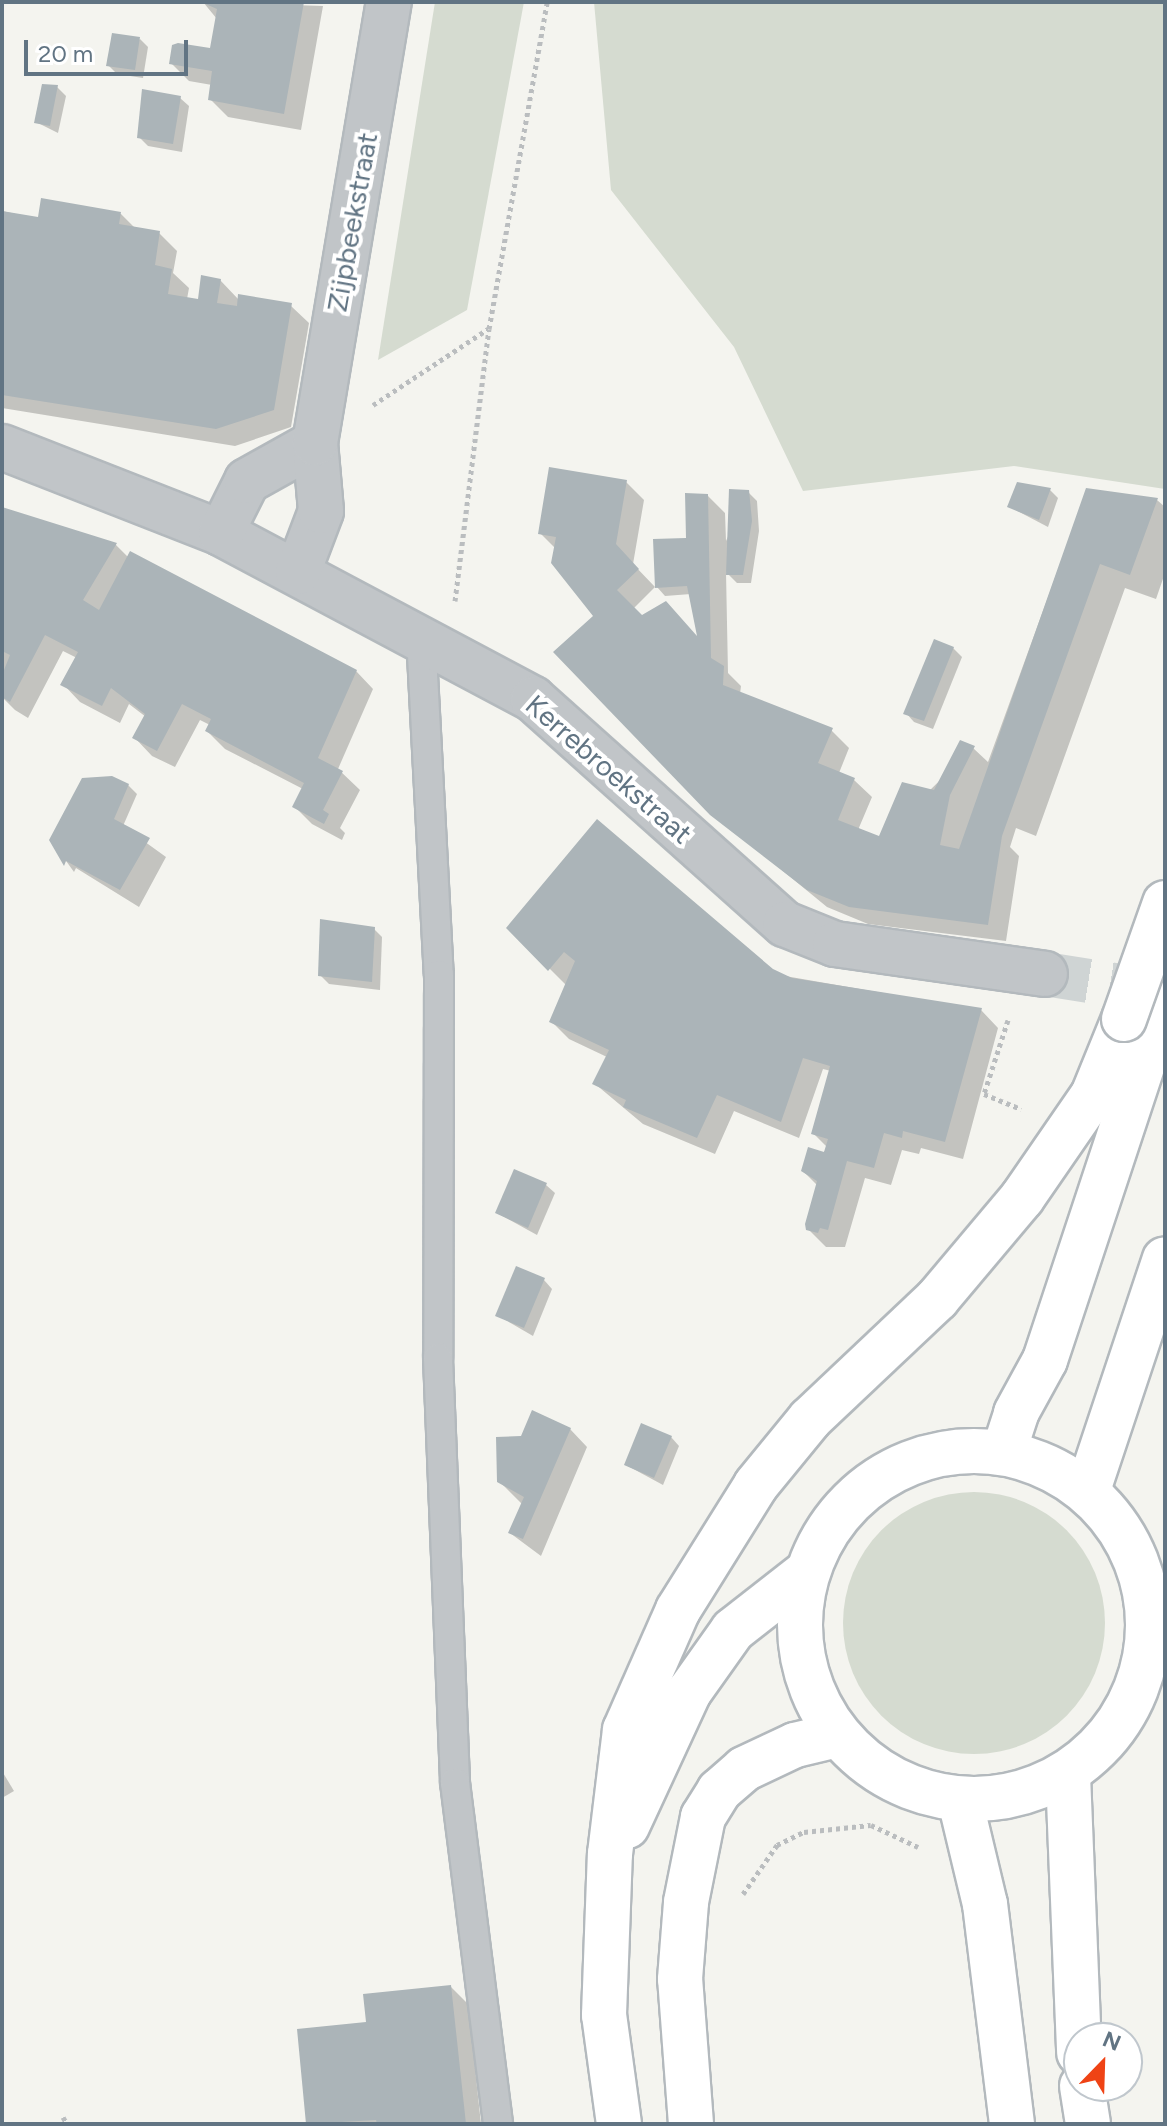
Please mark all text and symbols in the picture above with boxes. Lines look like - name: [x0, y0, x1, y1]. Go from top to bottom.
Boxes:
- scale bar: [28, 24, 192, 74]
- text: 20 m: [38, 39, 93, 68]
- street label: Zijpbeekstraat: [320, 130, 384, 314]
- street label: Kerrebroekstraat: [519, 688, 699, 850]
- north arrow: [1063, 2022, 1143, 2102]
- text: N: [1099, 2026, 1125, 2057]

